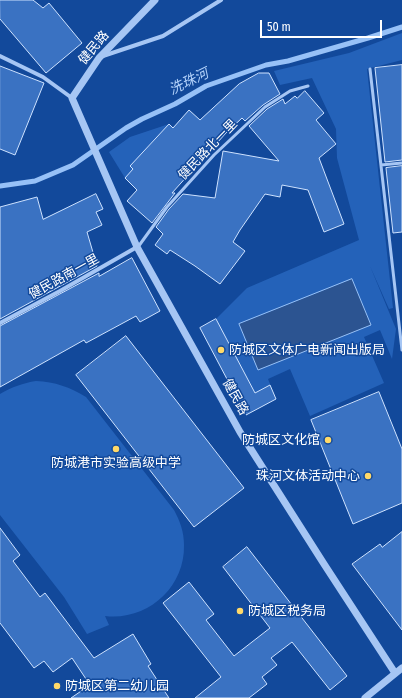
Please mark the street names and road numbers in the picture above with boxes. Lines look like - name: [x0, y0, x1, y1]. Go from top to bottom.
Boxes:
- street label: 健民路: [75, 28, 113, 68]
- street label: 健民路北一里: [175, 117, 241, 183]
- street label: 健民路南一里: [26, 251, 102, 303]
- street label: 健民路: [219, 376, 251, 418]

